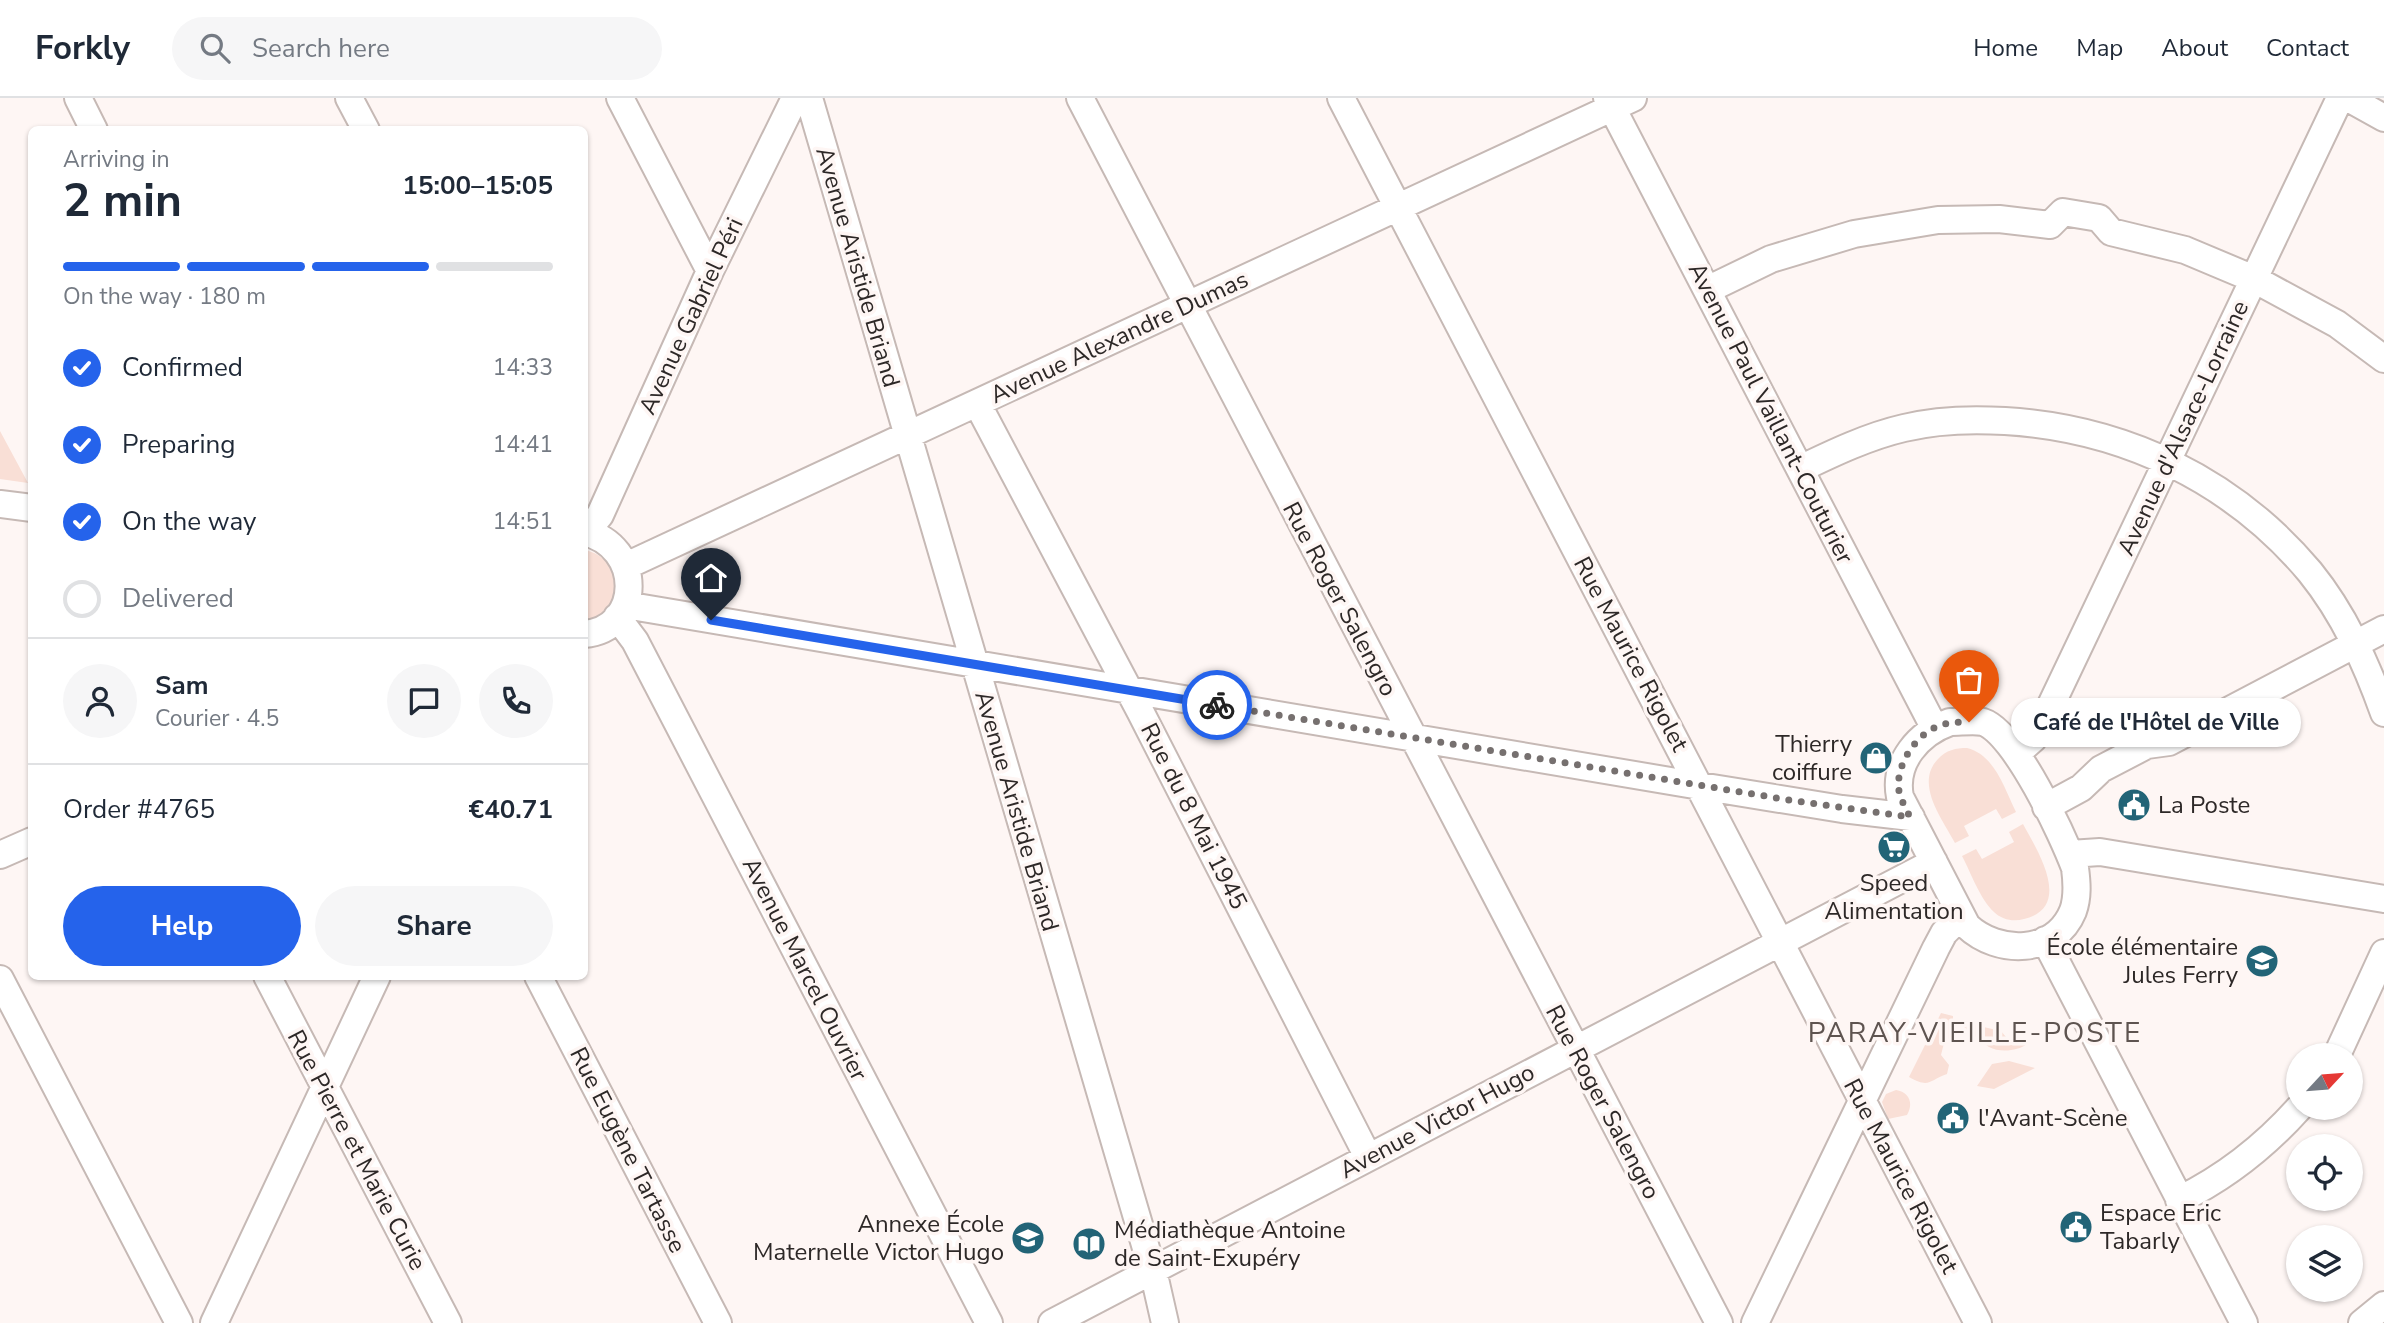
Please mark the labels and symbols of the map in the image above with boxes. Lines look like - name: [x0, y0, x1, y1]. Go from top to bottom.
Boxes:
- street label: Avenue Aristide Briand: [808, 143, 908, 391]
- street label: Avenue Gabriel Péri: [631, 212, 751, 420]
- street label: Avenue Paul Vaillant-Couturier: [1681, 257, 1861, 569]
- street label: Avenue Alexandre Dumas: [985, 263, 1253, 411]
- street label: Avenue d'Alsace-Lorraine: [2110, 295, 2256, 561]
- street label: Rue Roger Salengro: [1275, 496, 1405, 702]
- pin: [681, 548, 741, 620]
- street label: Rue Maurice Rigolet: [1566, 551, 1696, 758]
- pin: [1939, 650, 1999, 722]
- courier: [1182, 670, 1252, 740]
- street label: Avenue Aristide Briand: [967, 687, 1067, 935]
- callout: Café de l'Hôtel de Ville: [2011, 698, 2302, 746]
- street label: Rue du 8 Mai 1945: [1133, 717, 1255, 915]
- place label: Thierry coiffure: [1772, 728, 1853, 788]
- shop icon: Thierry coiffure: [1857, 739, 1895, 777]
- public building icon: La Poste: [2115, 786, 2153, 824]
- place label: La Poste: [2158, 789, 2250, 821]
- supermarket icon: Speed Alimentation: [1875, 828, 1913, 866]
- street label: Avenue Marcel Ouvrier: [735, 852, 875, 1086]
- place label: Speed Alimentation: [1824, 867, 1964, 927]
- place label: École élémentaire Jules Ferry: [2047, 931, 2239, 991]
- school or university icon: École élémentaire Jules Ferry: [2243, 942, 2281, 980]
- street label: Rue Roger Salengro: [1538, 999, 1668, 1205]
- district label: PARAY-VIEILLE-POSTE: [1808, 1014, 2142, 1052]
- street label: Rue Pierre et Marie Curie: [280, 1024, 434, 1276]
- street label: Rue Eugène Tartasse: [562, 1042, 694, 1258]
- north arrow: [2286, 1043, 2362, 1120]
- street label: Avenue Victor Hugo: [1334, 1056, 1540, 1186]
- street label: Rue Maurice Rigolet: [1836, 1073, 1966, 1280]
- public building icon: l'Avant-Scène: [1934, 1099, 1972, 1137]
- place label: l'Avant-Scène: [1978, 1102, 2128, 1134]
- place label: Espace Eric Tabarly: [2100, 1197, 2221, 1257]
- place label: Annexe École Maternelle Victor Hugo: [753, 1208, 1004, 1268]
- public building icon: Espace Eric Tabarly: [2057, 1208, 2095, 1246]
- place label: Médiathèque Antoine de Saint-Exupéry: [1114, 1214, 1345, 1274]
- school or university icon: Annexe École Maternelle Victor Hugo: [1009, 1219, 1047, 1257]
- library icon: Médiathèque Antoine de Saint-Exupéry: [1070, 1225, 1108, 1263]

